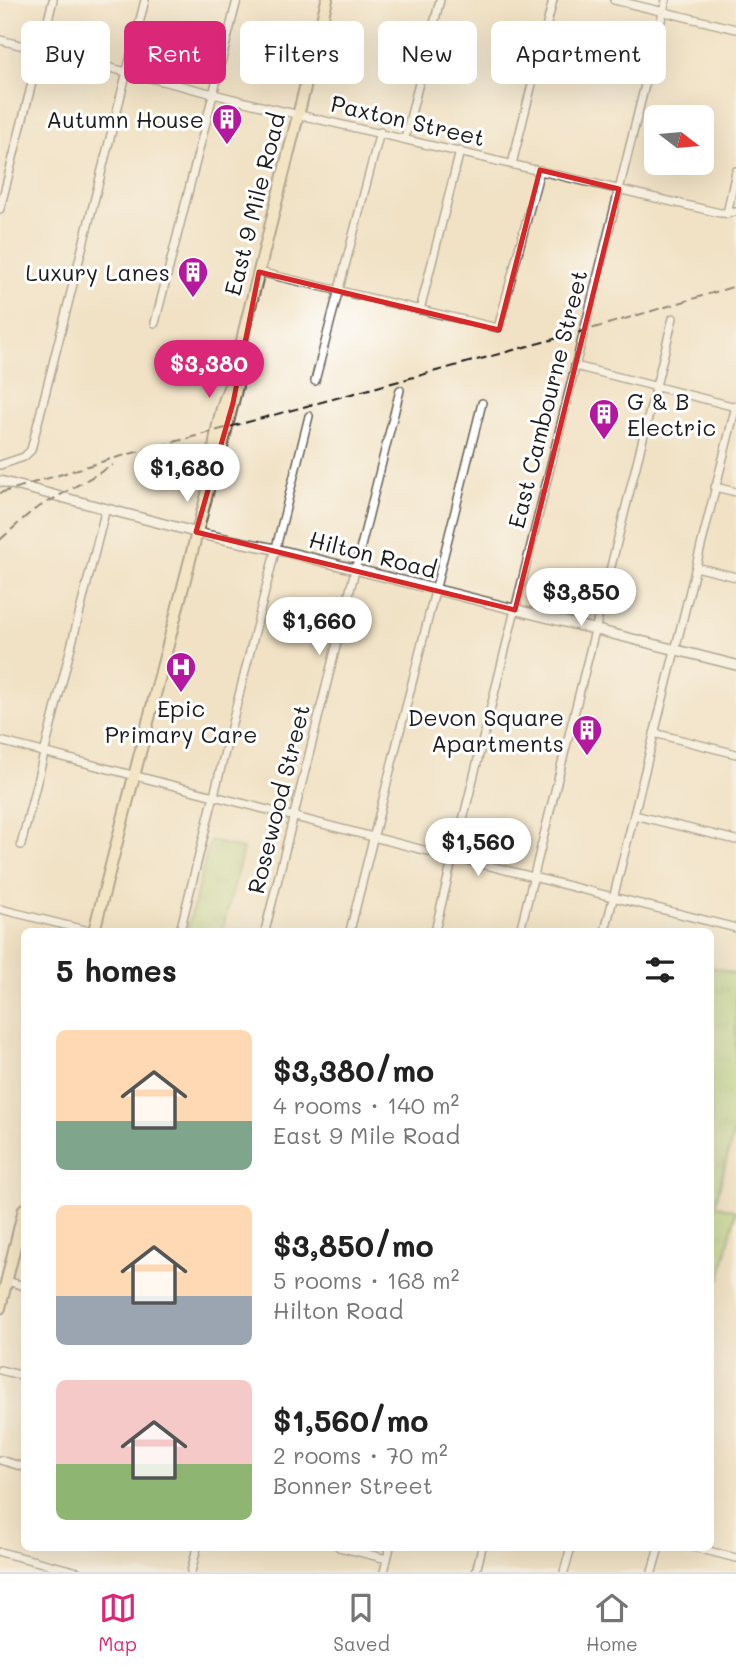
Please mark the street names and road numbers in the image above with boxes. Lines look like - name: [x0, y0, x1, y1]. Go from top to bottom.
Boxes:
- street label: Paxton Street: [328, 88, 488, 152]
- street label: East 9 Mile Road: [217, 110, 291, 298]
- street label: East Cambourne Street: [500, 267, 594, 531]
- street label: Hilton Road: [306, 524, 440, 584]
- street label: Rosewood Street: [240, 701, 316, 897]

